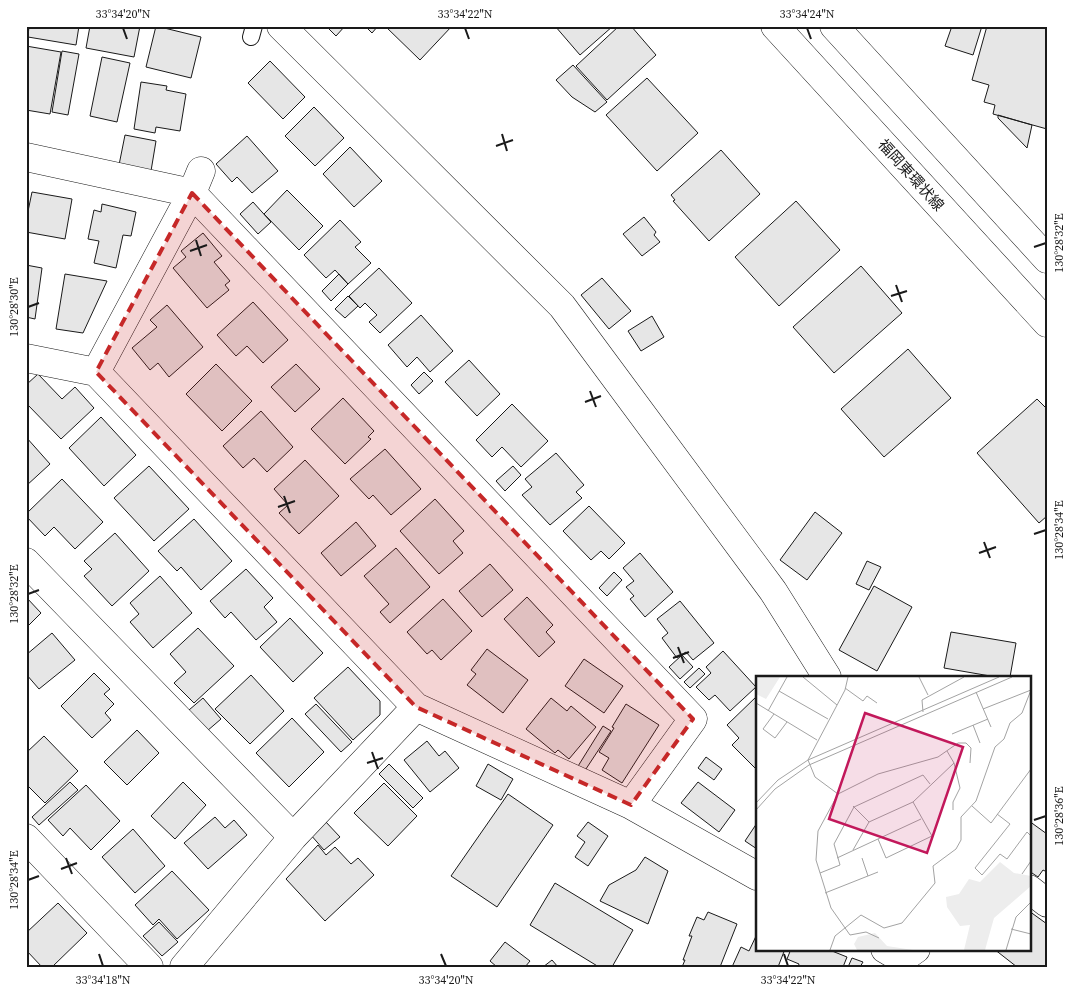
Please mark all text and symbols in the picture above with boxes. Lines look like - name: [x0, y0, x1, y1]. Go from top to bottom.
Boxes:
- text: 33°34'20"N: [95, 6, 151, 22]
- text: 33°34'22"N: [437, 6, 493, 22]
- text: 33°34'24"N: [779, 6, 835, 22]
- street label: 福岡東環状線: [873, 134, 949, 215]
- text: 130°28'32"E: [1051, 213, 1067, 273]
- text: 130°28'30"E: [6, 277, 22, 337]
- text: 130°28'34"E: [1051, 500, 1067, 560]
- text: 130°28'32"E: [6, 564, 22, 624]
- inset map: [756, 676, 1030, 950]
- text: 130°28'36"E: [1051, 786, 1067, 846]
- text: 130°28'34"E: [6, 850, 22, 910]
- text: 33°34'18"N: [75, 972, 131, 988]
- text: 33°34'20"N: [418, 972, 474, 988]
- text: 33°34'22"N: [760, 972, 816, 988]

